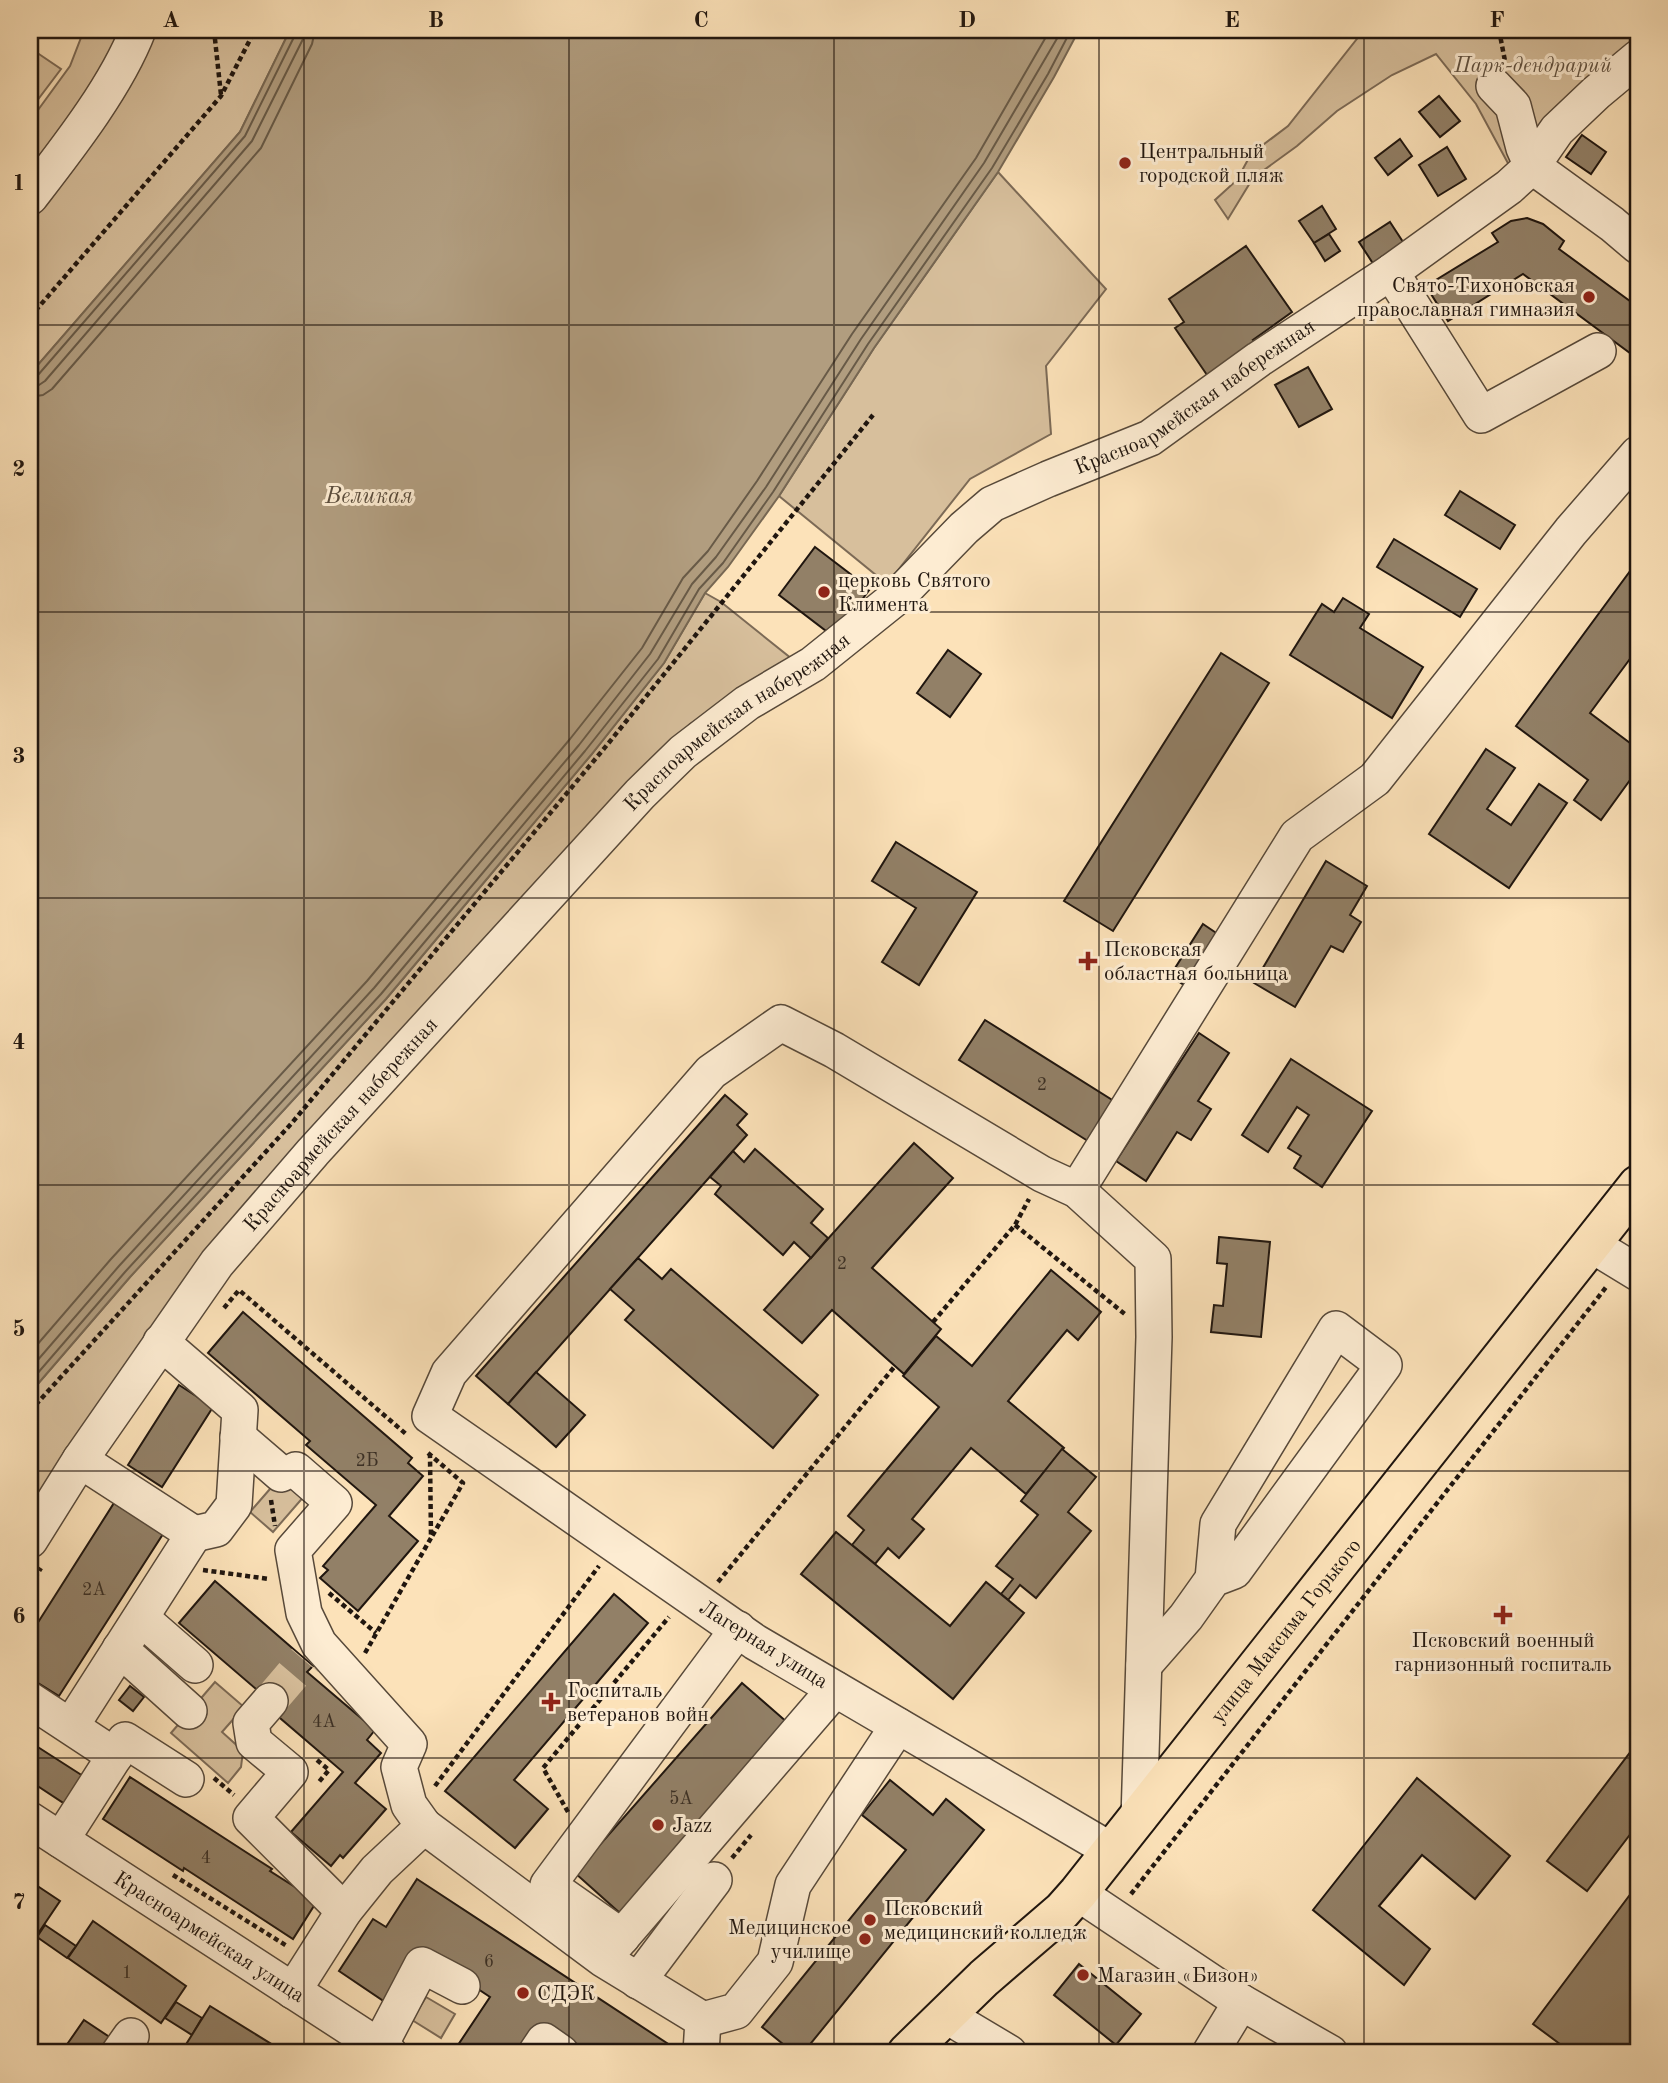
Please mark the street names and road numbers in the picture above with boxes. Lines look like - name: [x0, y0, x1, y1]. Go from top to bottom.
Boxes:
- street label: Красноармейская набережная: [1072, 316, 1319, 479]
- street label: Красноармейская набережная: [621, 630, 854, 816]
- street label: Красноармейская набережная: [240, 1014, 442, 1236]
- street label: улица Максима Горького: [1208, 1535, 1366, 1728]
- street label: Лагерная улица: [695, 1597, 831, 1693]
- street label: Красноармейская улица: [110, 1868, 308, 2007]

